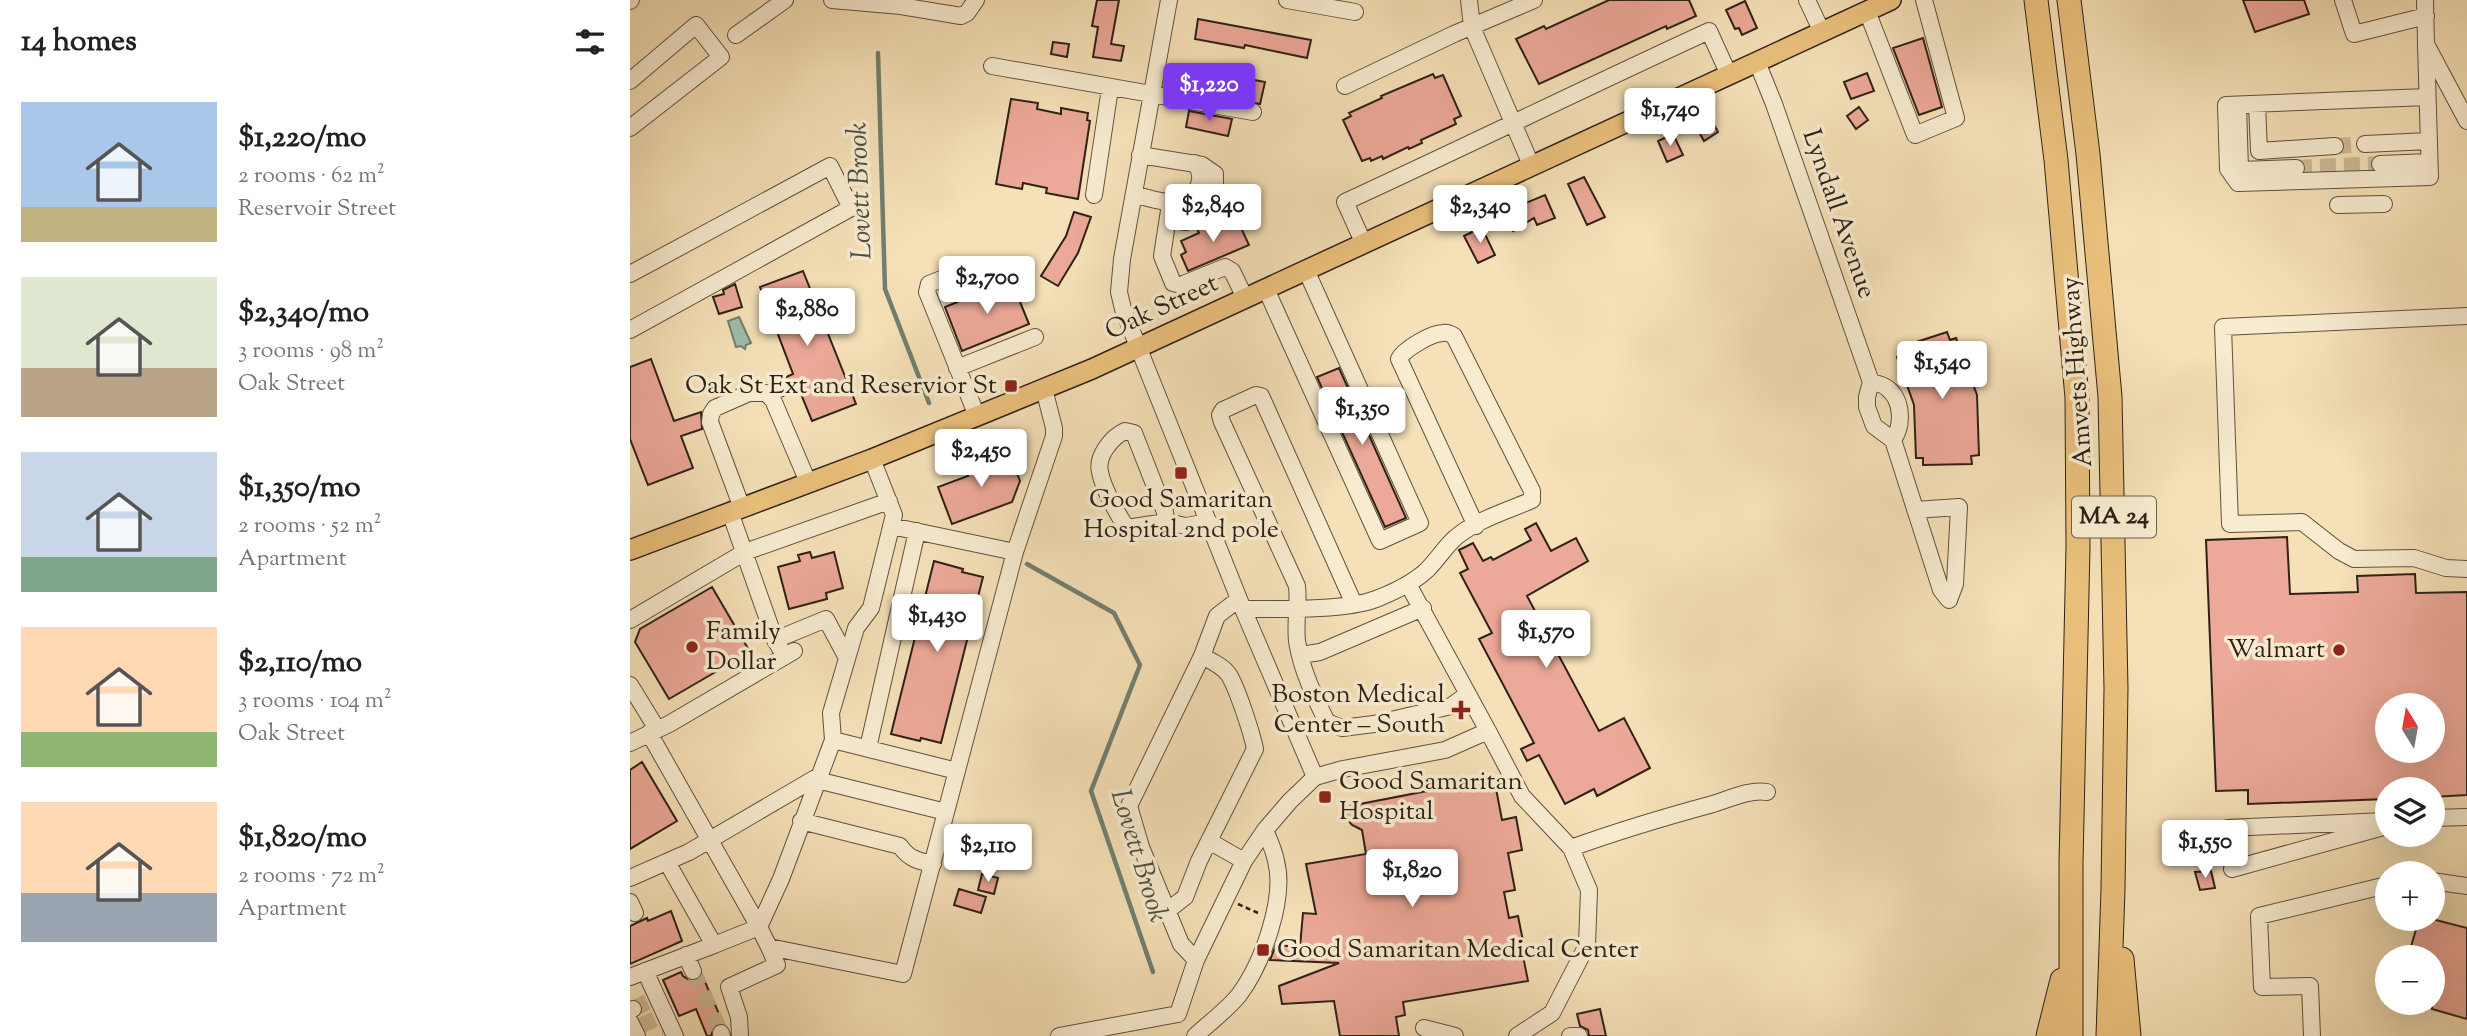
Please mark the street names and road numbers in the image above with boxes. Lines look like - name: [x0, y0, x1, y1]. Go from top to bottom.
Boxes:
- street label: Lyndall Avenue: [1792, 124, 1884, 304]
- street label: Oak Street: [1099, 266, 1225, 350]
- street label: Amvets Highway: [2053, 275, 2103, 468]
- road number: MA 24: [2072, 496, 2156, 538]

